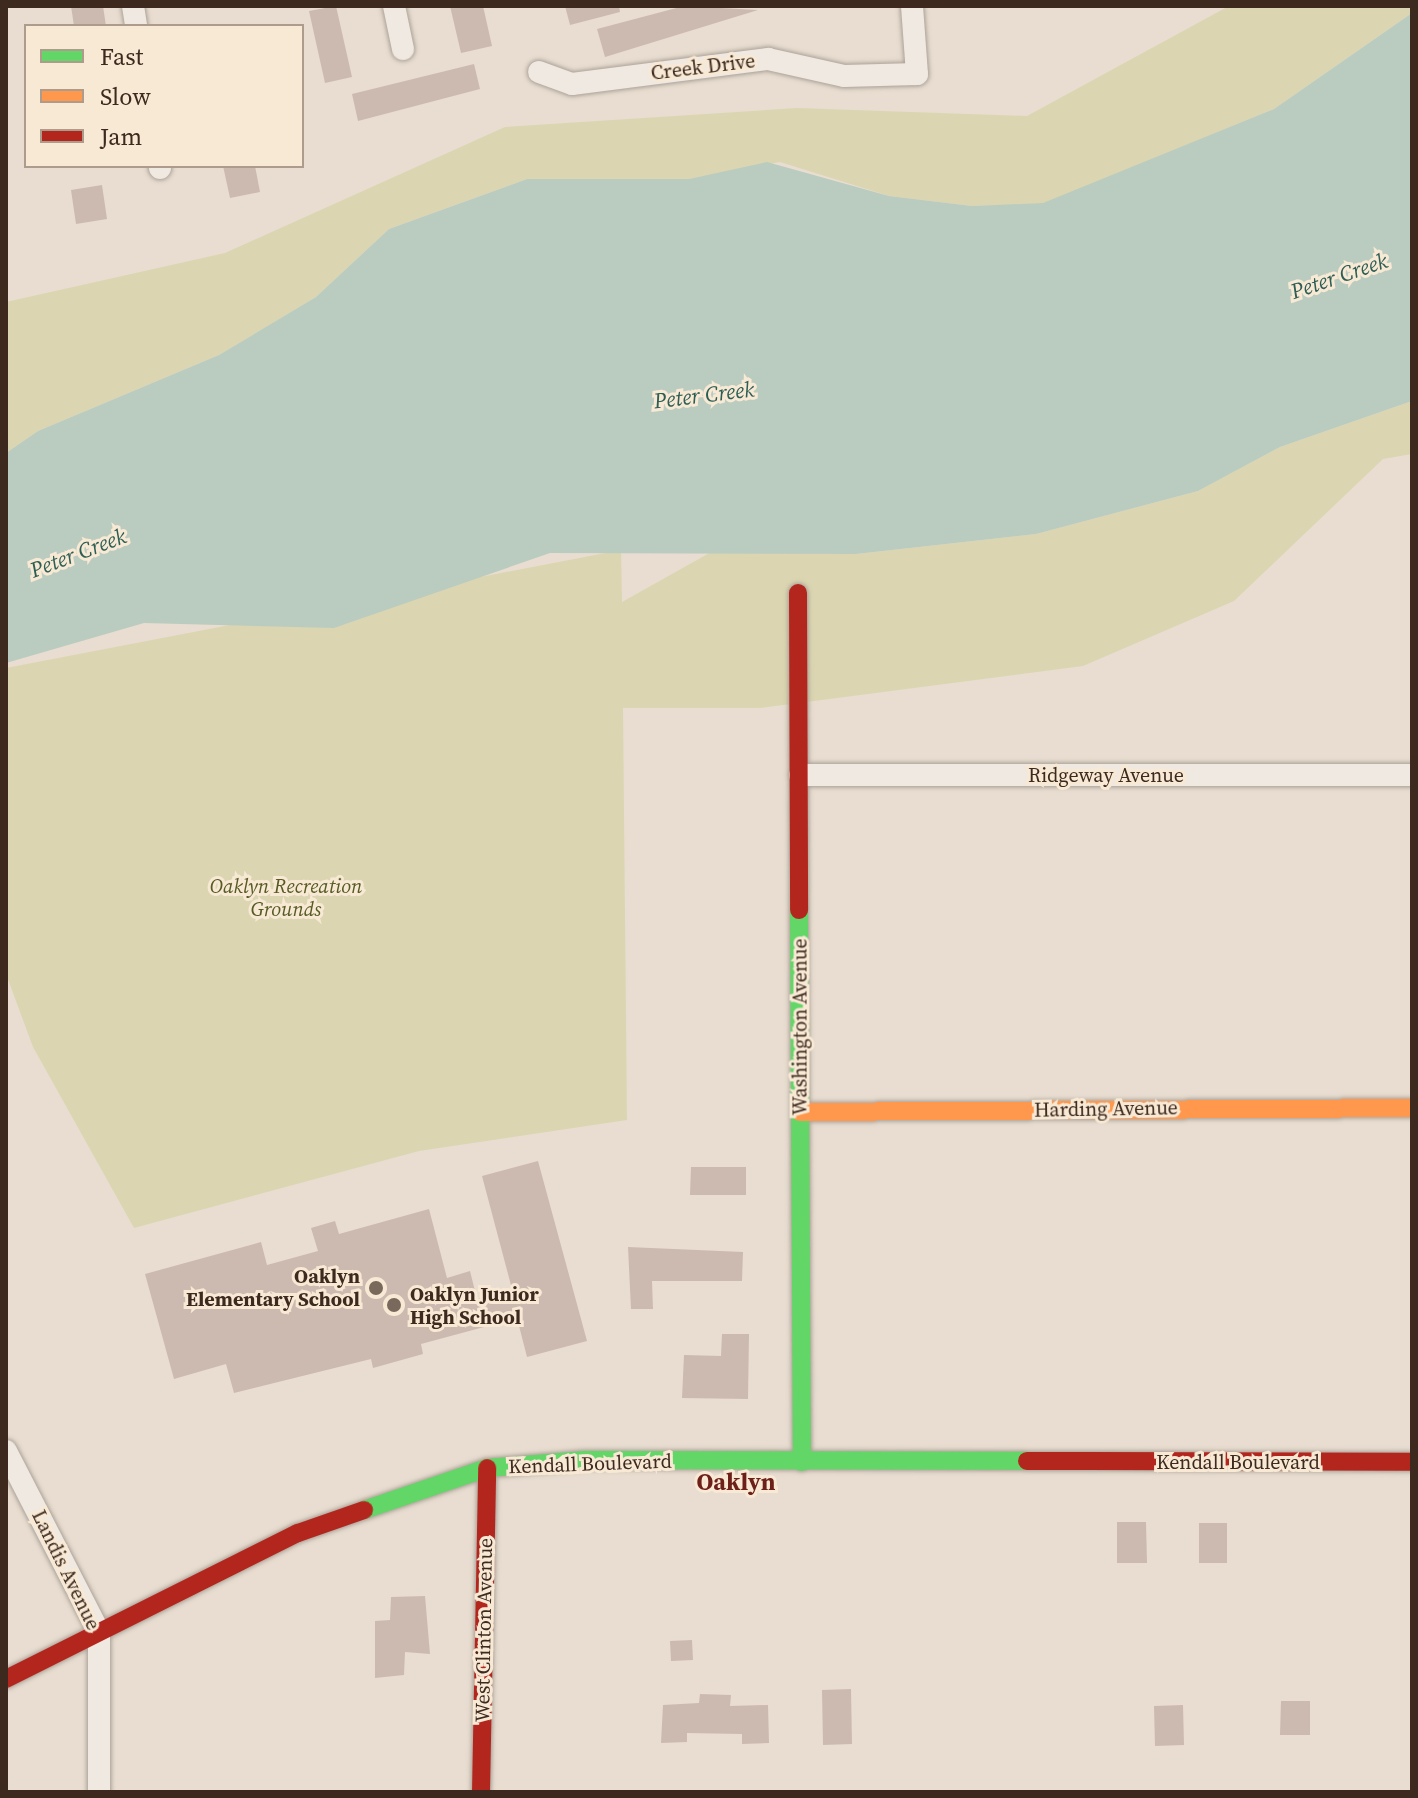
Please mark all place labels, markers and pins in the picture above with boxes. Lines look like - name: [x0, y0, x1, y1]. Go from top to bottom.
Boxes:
- place label: Oaklyn Elementary School: [186, 1264, 360, 1311]
- marker: Oaklyn Elementary School: [367, 1279, 385, 1297]
- place label: Oaklyn Junior High School: [410, 1282, 539, 1329]
- marker: Oaklyn Junior High School: [385, 1296, 403, 1314]

